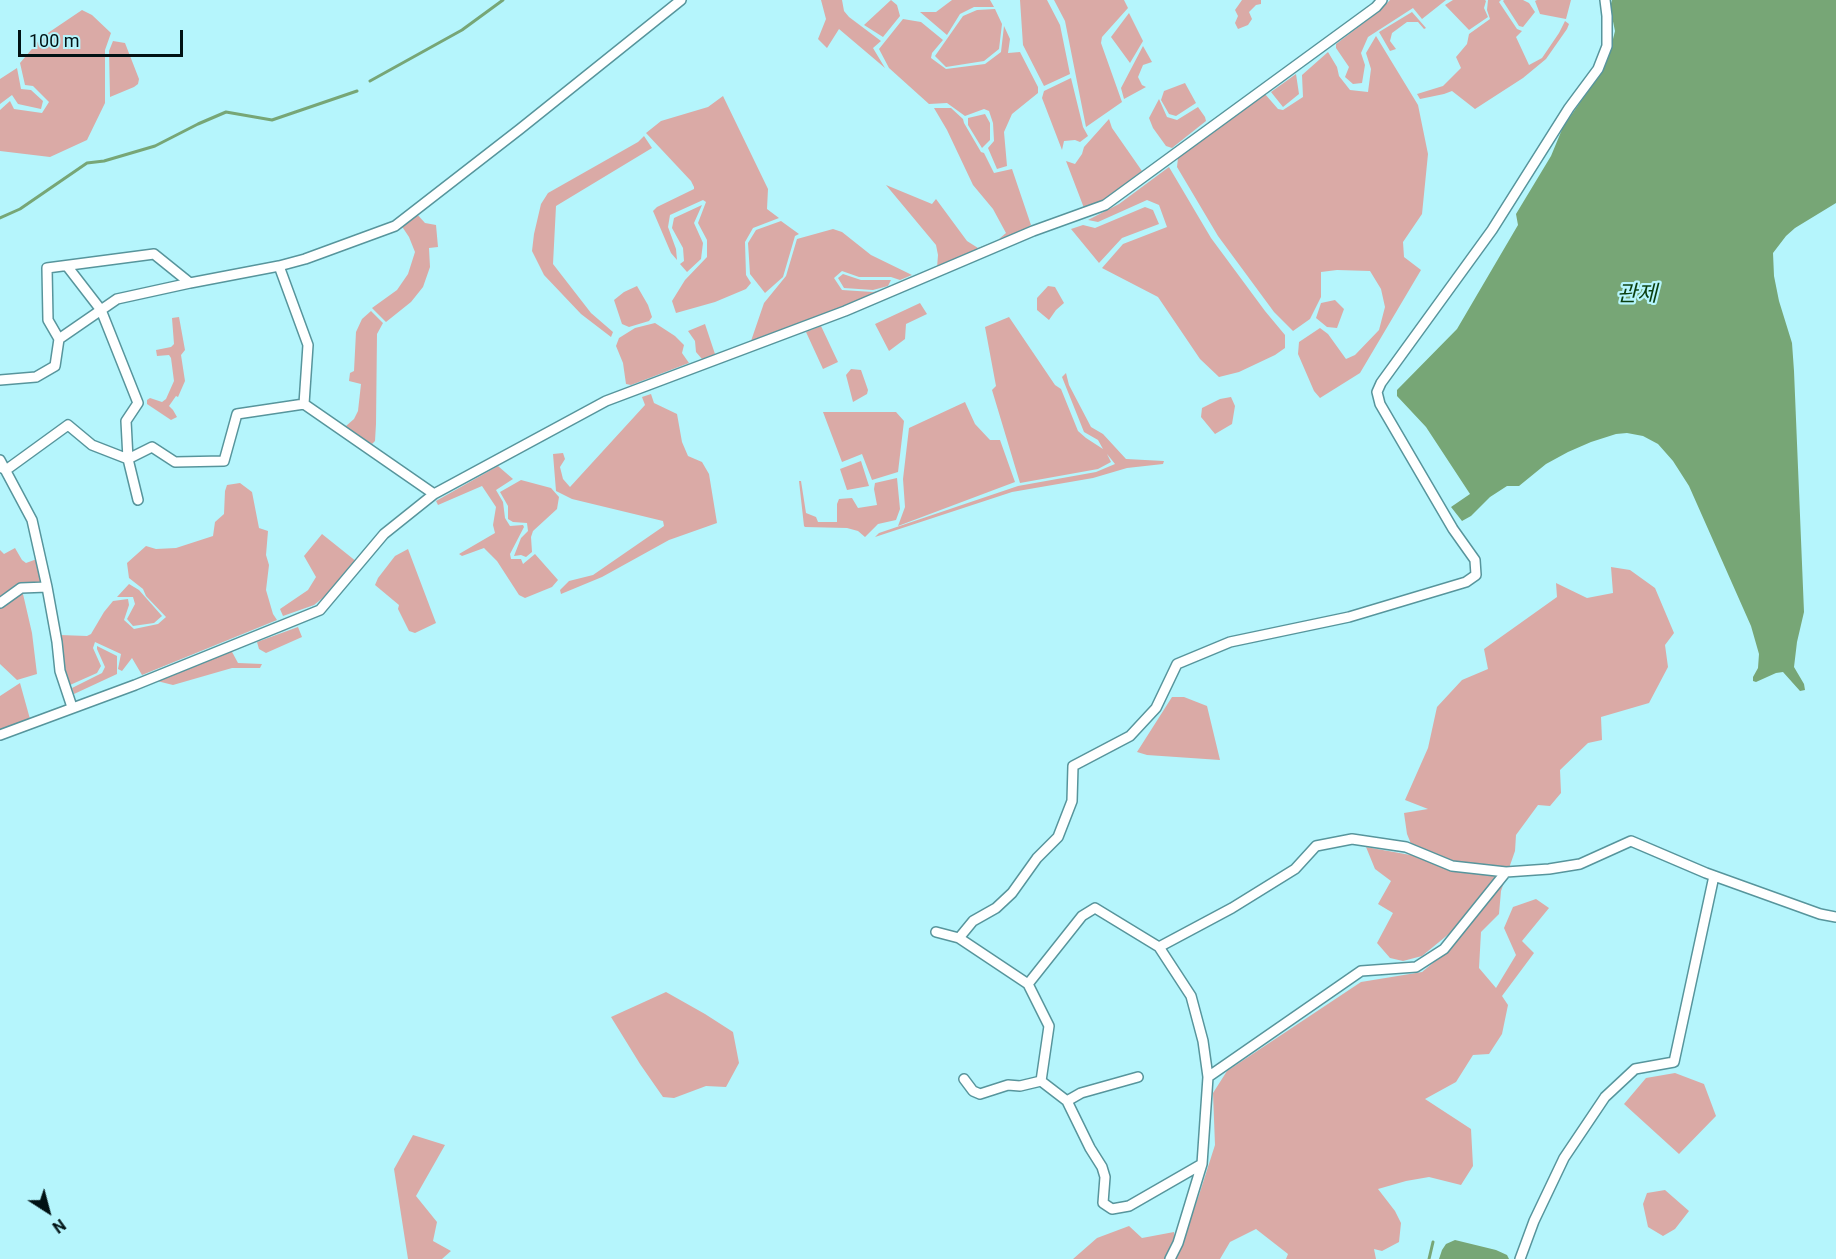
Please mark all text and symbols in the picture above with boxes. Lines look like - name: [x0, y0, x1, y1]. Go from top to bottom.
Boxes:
- scale bar: [21, 18, 186, 56]
- text: 100 m: [29, 30, 80, 51]
- water label: 관제: [1617, 282, 1657, 308]
- north arrow: [18, 1181, 78, 1241]
- text: N: [49, 1215, 69, 1237]

